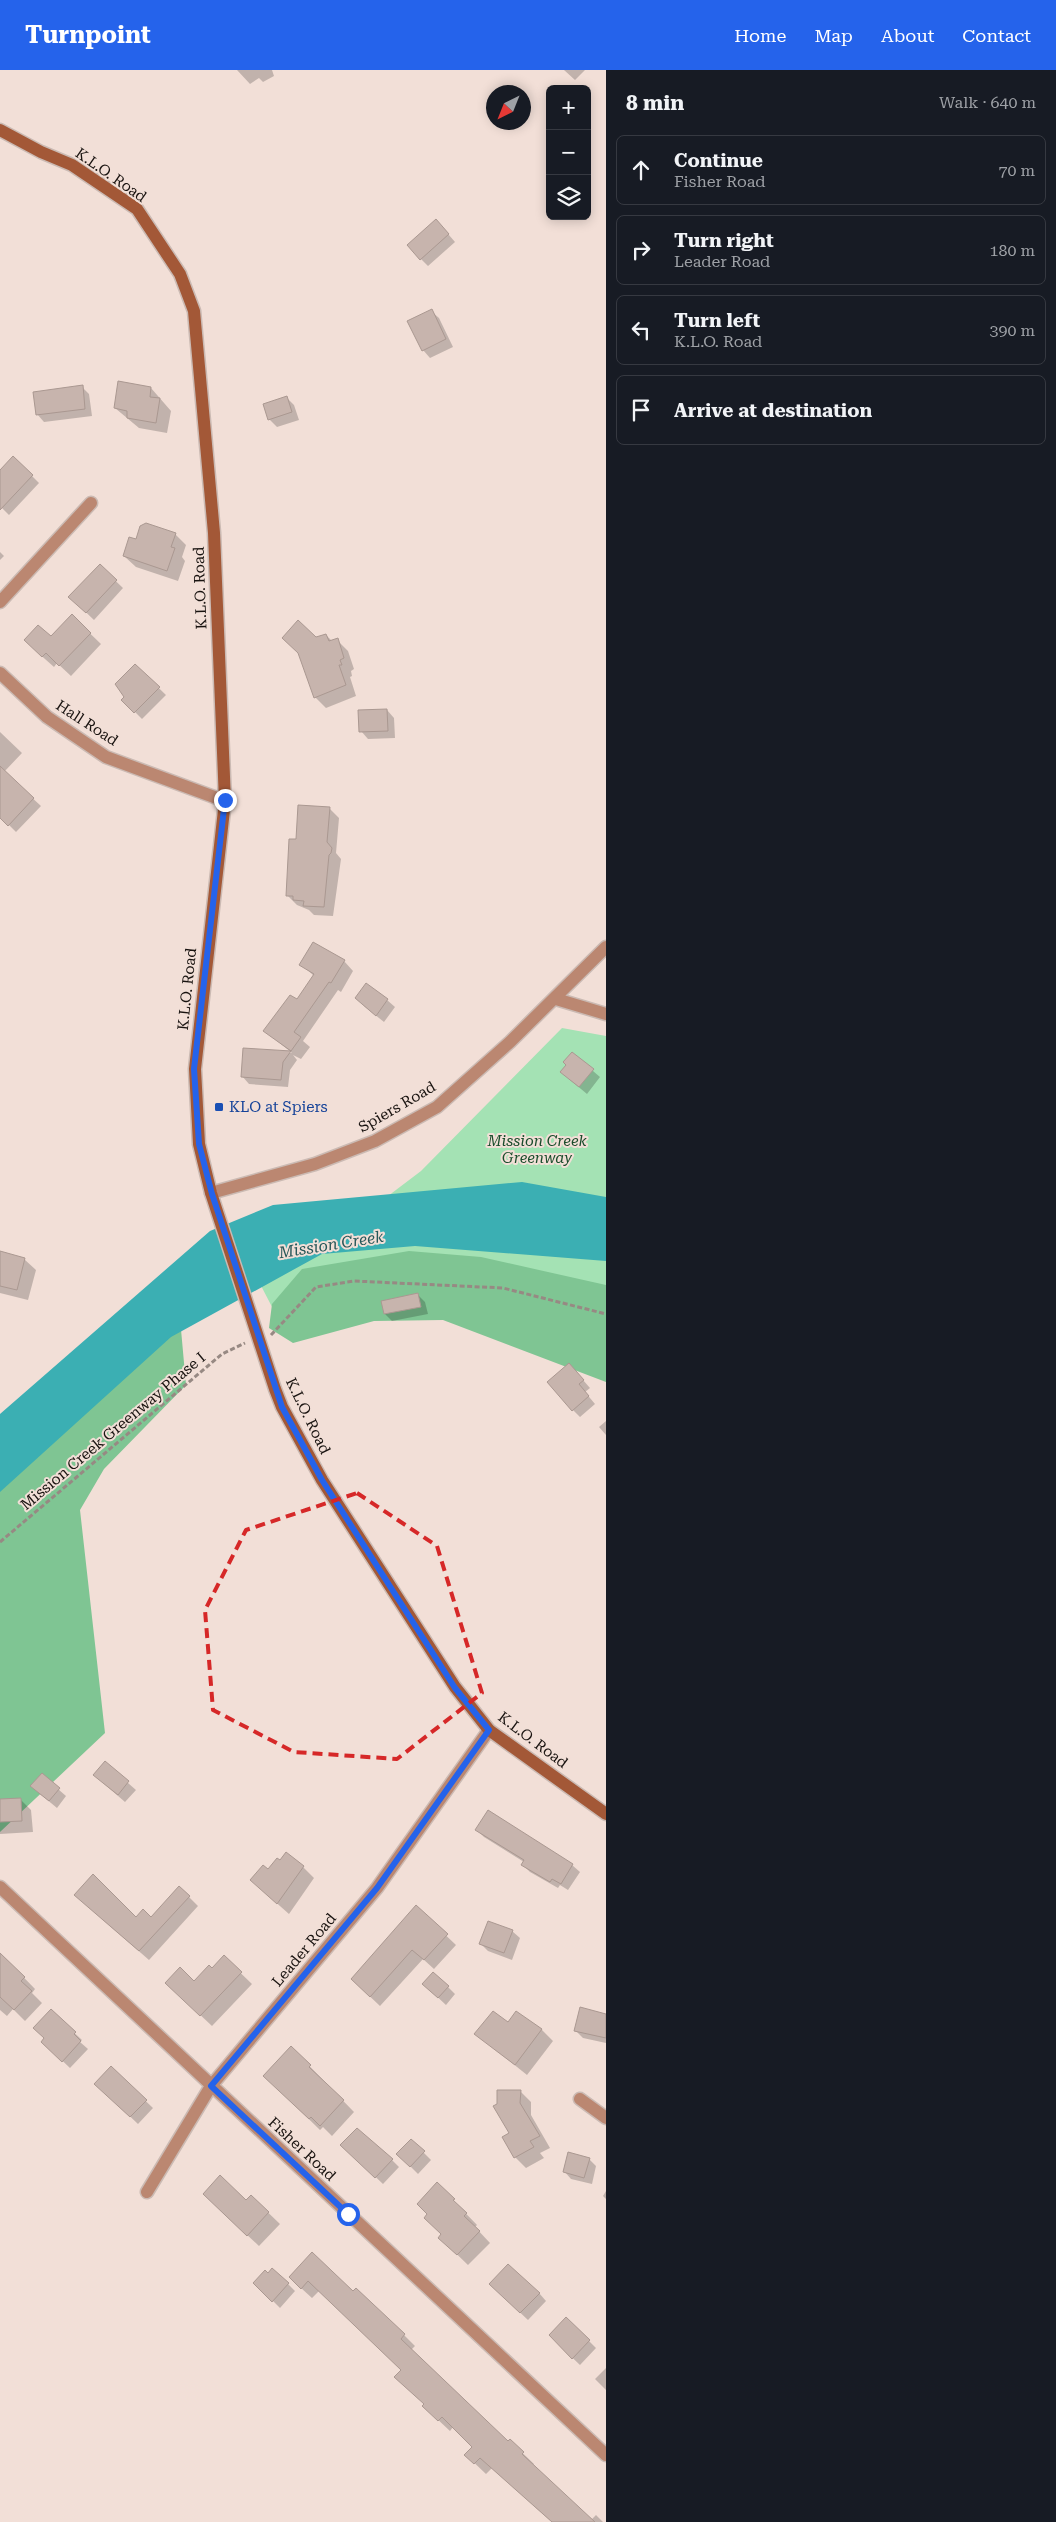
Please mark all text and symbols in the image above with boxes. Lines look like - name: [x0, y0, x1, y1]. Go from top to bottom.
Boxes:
- text: Turnpoint: [25, 21, 151, 49]
- text: Home: [734, 25, 786, 46]
- text: Map: [814, 25, 853, 46]
- text: About: [881, 25, 934, 46]
- text: Contact: [962, 25, 1031, 46]
- north arrow: [486, 85, 531, 130]
- map controls: [546, 85, 591, 220]
- button: +: [546, 85, 591, 130]
- text: 8 min: [626, 91, 684, 115]
- text: Walk · 640 m: [939, 93, 1036, 112]
- button: −: [546, 130, 591, 175]
- street label: K.L.O. Road: [72, 144, 150, 206]
- text: Continue: [674, 149, 763, 172]
- icon: ahead: [627, 156, 655, 184]
- text: 70 m: [998, 161, 1035, 180]
- text: Fisher Road: [674, 172, 765, 191]
- button: layers: [546, 175, 591, 220]
- text: Turn right: [674, 229, 774, 252]
- icon: right: [627, 236, 655, 264]
- text: 180 m: [989, 241, 1035, 260]
- text: Leader Road: [674, 252, 770, 271]
- text: Turn left: [674, 309, 760, 332]
- icon: left: [627, 316, 655, 344]
- text: 390 m: [989, 321, 1035, 340]
- text: K.L.O. Road: [674, 332, 762, 351]
- icon: arrive: [627, 396, 655, 424]
- text: Arrive at destination: [674, 399, 872, 422]
- street label: K.L.O. Road: [190, 546, 210, 630]
- street label: Hall Road: [53, 696, 122, 750]
- route end: [214, 789, 237, 812]
- street label: K.L.O. Road: [174, 947, 200, 1031]
- street label: Spiers Road: [355, 1077, 439, 1136]
- place label: KLO at Spiers: [229, 1098, 328, 1116]
- marker: KLO at Spiers: [213, 1101, 225, 1113]
- park label: Mission Creek Greenway: [486, 1132, 587, 1167]
- water label: Mission Creek: [276, 1227, 385, 1262]
- street label: Mission Creek Greenway Phase I: [17, 1348, 209, 1514]
- street label: K.L.O. Road: [282, 1375, 334, 1457]
- street label: K.L.O. Road: [495, 1708, 572, 1772]
- street label: Leader Road: [268, 1909, 340, 1990]
- street label: Fisher Road: [265, 2113, 340, 2185]
- route start: [337, 2203, 360, 2226]

